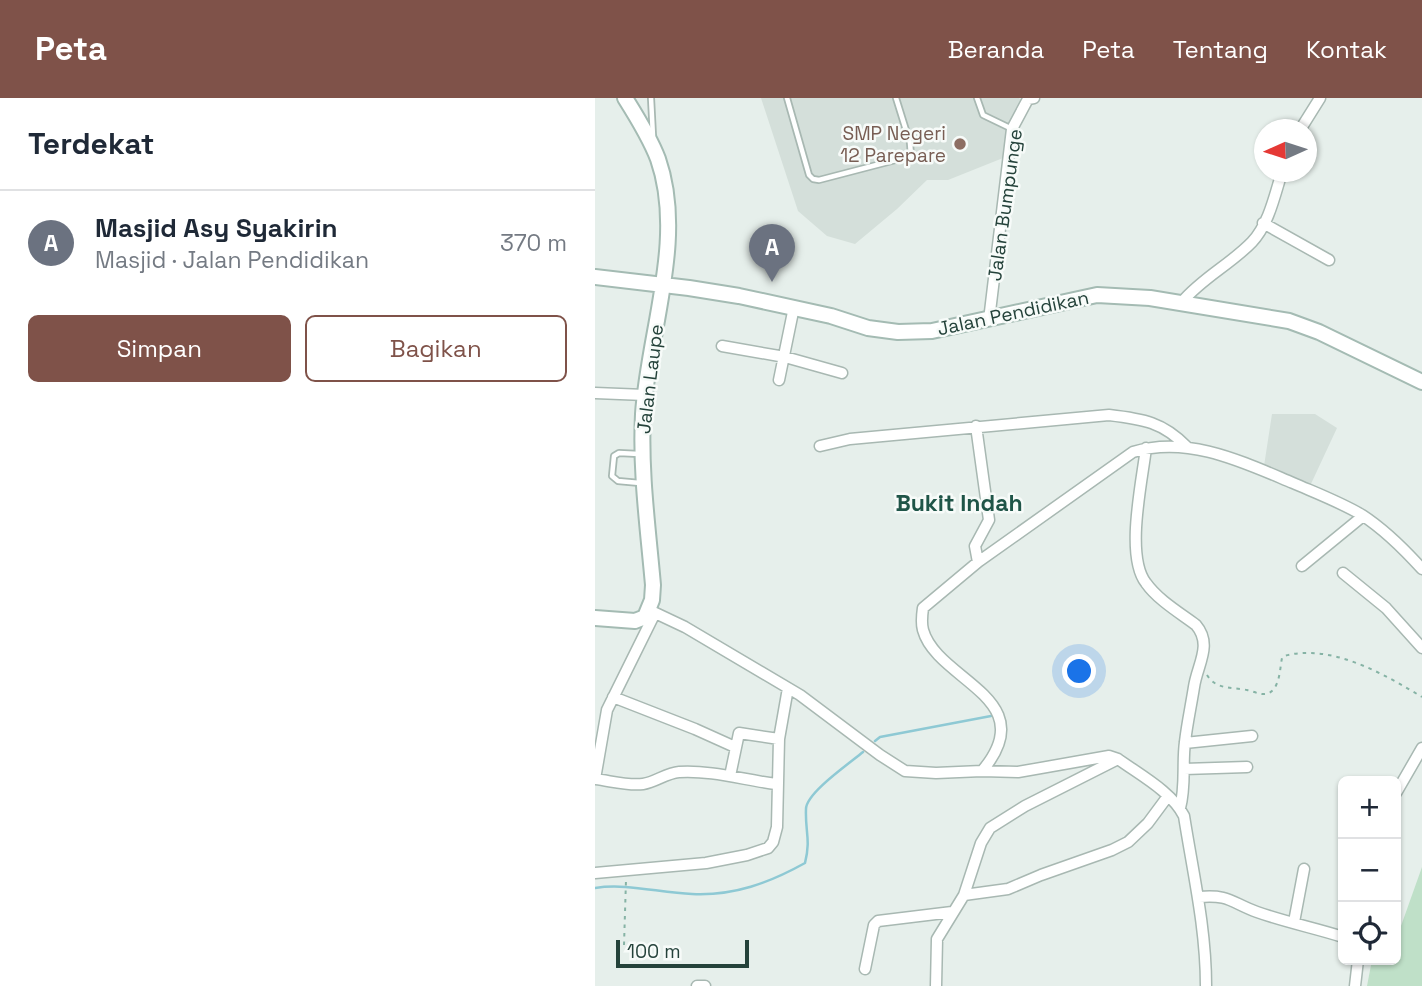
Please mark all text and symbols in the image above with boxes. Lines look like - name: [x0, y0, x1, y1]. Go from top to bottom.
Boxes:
- text: Peta: [35, 28, 107, 70]
- text: Beranda: [948, 34, 1044, 65]
- text: Peta: [1082, 34, 1135, 65]
- text: Tentang: [1173, 34, 1268, 65]
- text: Kontak: [1306, 34, 1387, 65]
- north arrow: [1254, 119, 1317, 182]
- place label: SMP Negeri 12 Parepare: [840, 121, 946, 168]
- text: Terdekat: [28, 124, 154, 163]
- street label: Jalan Bumpunge: [982, 127, 1028, 283]
- marker: SMP Negeri 12 Parepare: [952, 136, 968, 152]
- text: Masjid Asy Syakirin: [95, 211, 338, 245]
- pin: A: [749, 224, 795, 282]
- text: A: [44, 228, 58, 258]
- text: 370 m: [500, 228, 567, 258]
- text: Masjid · Jalan Pendidikan: [95, 245, 369, 275]
- street label: Jalan Pendidikan: [935, 285, 1091, 341]
- button: Simpan: [28, 315, 291, 382]
- button: Bagikan: [305, 315, 567, 382]
- street label: Jalan Laupe: [631, 323, 669, 435]
- district label: Bukit Indah: [895, 488, 1023, 518]
- your location: [1062, 654, 1096, 688]
- map controls: [1338, 776, 1401, 965]
- button: +: [1338, 776, 1401, 839]
- button: −: [1338, 839, 1401, 902]
- button: locate: [1338, 902, 1401, 965]
- scale bar: [616, 937, 749, 969]
- text: 100 m: [627, 939, 681, 964]

